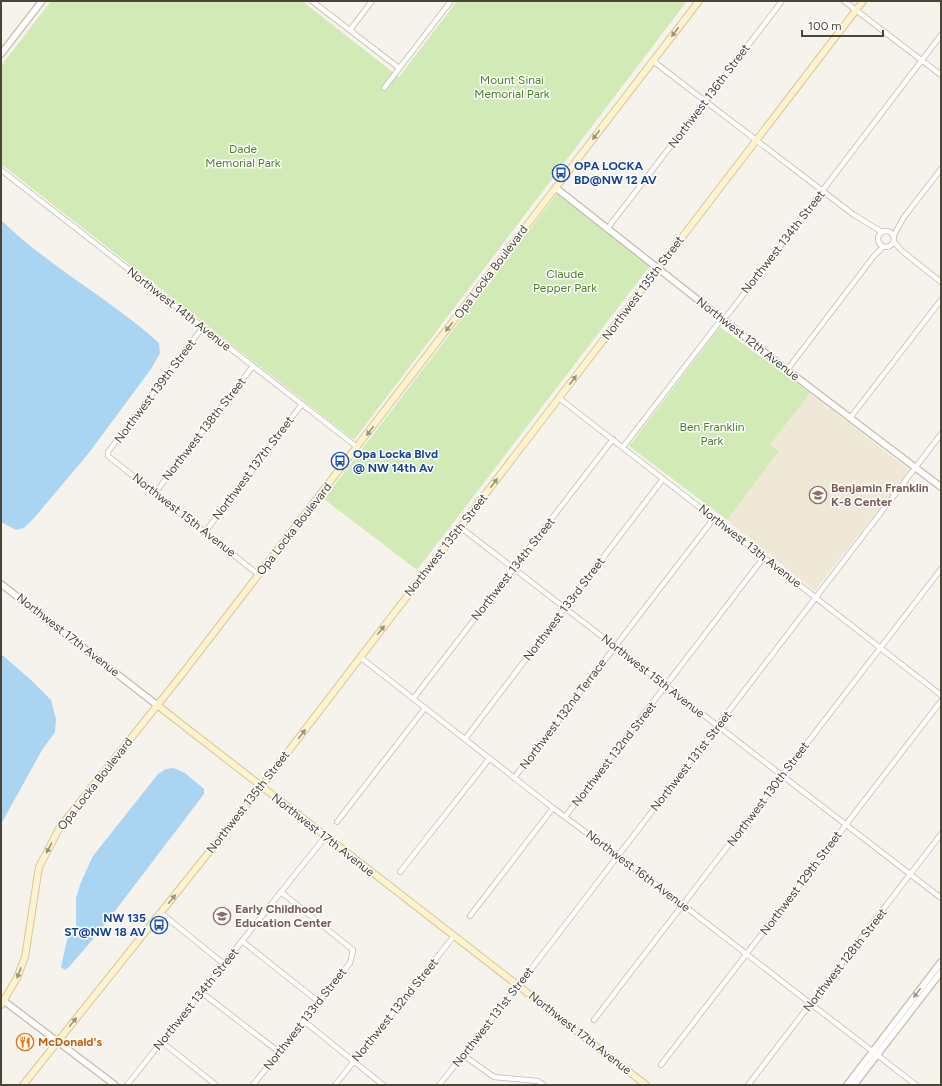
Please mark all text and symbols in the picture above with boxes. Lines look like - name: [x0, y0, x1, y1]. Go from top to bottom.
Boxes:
- scale bar: [802, 12, 883, 38]
- text: 100 m: [808, 19, 842, 33]
- one-way arrow: [671, 27, 679, 37]
- street label: Northwest 136th Street: [665, 41, 753, 151]
- park label: Mount Sinai Memorial Park: [474, 73, 550, 101]
- one-way arrow: [592, 130, 600, 140]
- park label: Dade Memorial Park: [205, 142, 281, 170]
- place label: OPA LOCKA BD@NW 12 AV: [574, 159, 657, 187]
- bus stop icon: OPA LOCKA BD@NW 12 AV: [551, 163, 571, 183]
- street label: Northwest 134th Street: [738, 187, 828, 296]
- street label: Opa Locka Boulevard: [451, 223, 531, 321]
- street label: Northwest 135th Street: [599, 233, 687, 343]
- street label: Northwest 14th Avenue: [124, 264, 234, 354]
- park label: Claude Pepper Park: [533, 267, 597, 295]
- street label: Northwest 12th Avenue: [694, 294, 803, 384]
- one-way arrow: [445, 322, 453, 333]
- street label: Northwest 139th Street: [111, 336, 199, 446]
- street label: Northwest 138th Street: [159, 374, 249, 483]
- one-way arrow: [569, 374, 577, 385]
- street label: Northwest 137th Street: [209, 413, 297, 523]
- park label: Ben Franklin Park: [680, 420, 745, 448]
- one-way arrow: [366, 425, 374, 436]
- place label: Opa Locka Blvd @ NW 14th Av: [353, 447, 438, 475]
- bus stop icon: Opa Locka Blvd @ NW 14th Av: [330, 451, 350, 471]
- street label: Northwest 15th Avenue: [130, 470, 239, 560]
- one-way arrow: [490, 477, 498, 488]
- street label: Opa Locka Boulevard: [254, 480, 334, 578]
- place label: Benjamin Franklin K-8 Center: [831, 481, 929, 509]
- school or university icon: Benjamin Franklin K-8 Center: [808, 485, 828, 505]
- street label: Northwest 135th Street: [402, 490, 491, 599]
- street label: Northwest 13th Avenue: [696, 502, 805, 591]
- street label: Northwest 134th Street: [468, 514, 558, 623]
- street label: Northwest 133rd Street: [520, 554, 608, 664]
- street label: Northwest 17th Avenue: [14, 591, 123, 680]
- one-way arrow: [376, 625, 385, 636]
- street label: Northwest 15th Avenue: [599, 631, 708, 721]
- street label: Northwest 132nd Terrace: [517, 656, 609, 772]
- street label: Northwest 132nd Street: [569, 699, 659, 809]
- street label: Northwest 131st Street: [647, 708, 735, 814]
- one-way arrow: [297, 728, 306, 739]
- street label: Opa Locka Boulevard: [55, 735, 135, 833]
- street label: Northwest 130th Street: [724, 739, 812, 849]
- street label: Northwest 135th Street: [204, 747, 293, 856]
- street label: Northwest 17th Avenue: [269, 791, 378, 880]
- street label: Northwest 16th Avenue: [583, 827, 693, 915]
- street label: Northwest 129th Street: [757, 828, 845, 938]
- one-way arrow: [45, 842, 52, 853]
- one-way arrow: [168, 893, 177, 904]
- place label: Early Childhood Education Center: [235, 902, 332, 930]
- street label: Northwest 128th Street: [800, 905, 890, 1014]
- school or university icon: Early Childhood Education Center: [212, 906, 232, 926]
- place label: NW 135 ST@NW 18 AV: [64, 911, 146, 939]
- bus stop icon: NW 135 ST@NW 18 AV: [149, 915, 169, 935]
- street label: Northwest 134th Street: [151, 945, 242, 1053]
- street label: Northwest 132nd Street: [349, 955, 441, 1064]
- street label: Northwest 131st Street: [449, 964, 537, 1070]
- street label: Northwest 133rd Street: [261, 965, 350, 1073]
- one-way arrow: [16, 968, 22, 979]
- one-way arrow: [913, 988, 922, 999]
- street label: Northwest 17th Avenue: [526, 989, 635, 1078]
- one-way arrow: [69, 1016, 78, 1027]
- restaurant icon: McDonald's: [15, 1032, 35, 1052]
- place label: McDonald's: [38, 1035, 102, 1049]

